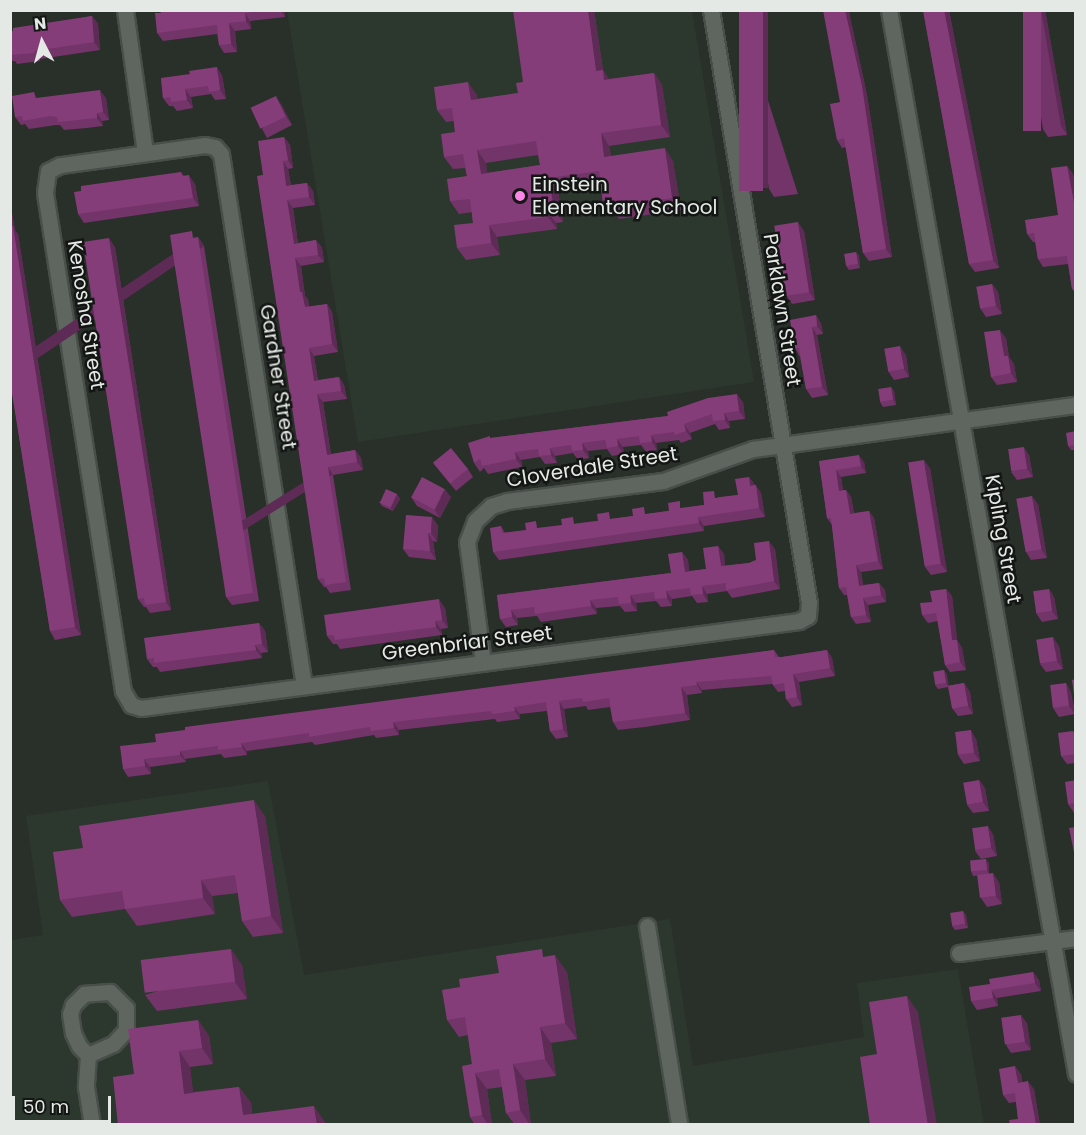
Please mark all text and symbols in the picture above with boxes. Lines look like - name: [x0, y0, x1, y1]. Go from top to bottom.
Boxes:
- north arrow: [12, 12, 72, 72]
- text: N: [33, 12, 47, 36]
- place label: Einstein Elementary School: [532, 172, 717, 219]
- marker: Einstein Elementary School: [513, 189, 527, 203]
- street label: Parklawn Street: [758, 232, 806, 388]
- street label: Kenosha Street: [62, 239, 110, 391]
- street label: Gardner Street: [255, 303, 301, 451]
- street label: Cloverdale Street: [505, 442, 679, 492]
- street label: Kipling Street: [980, 473, 1026, 605]
- street label: Greenbriar Street: [380, 621, 554, 665]
- scale bar: [15, 1084, 114, 1122]
- text: 50 m: [23, 1094, 69, 1119]

